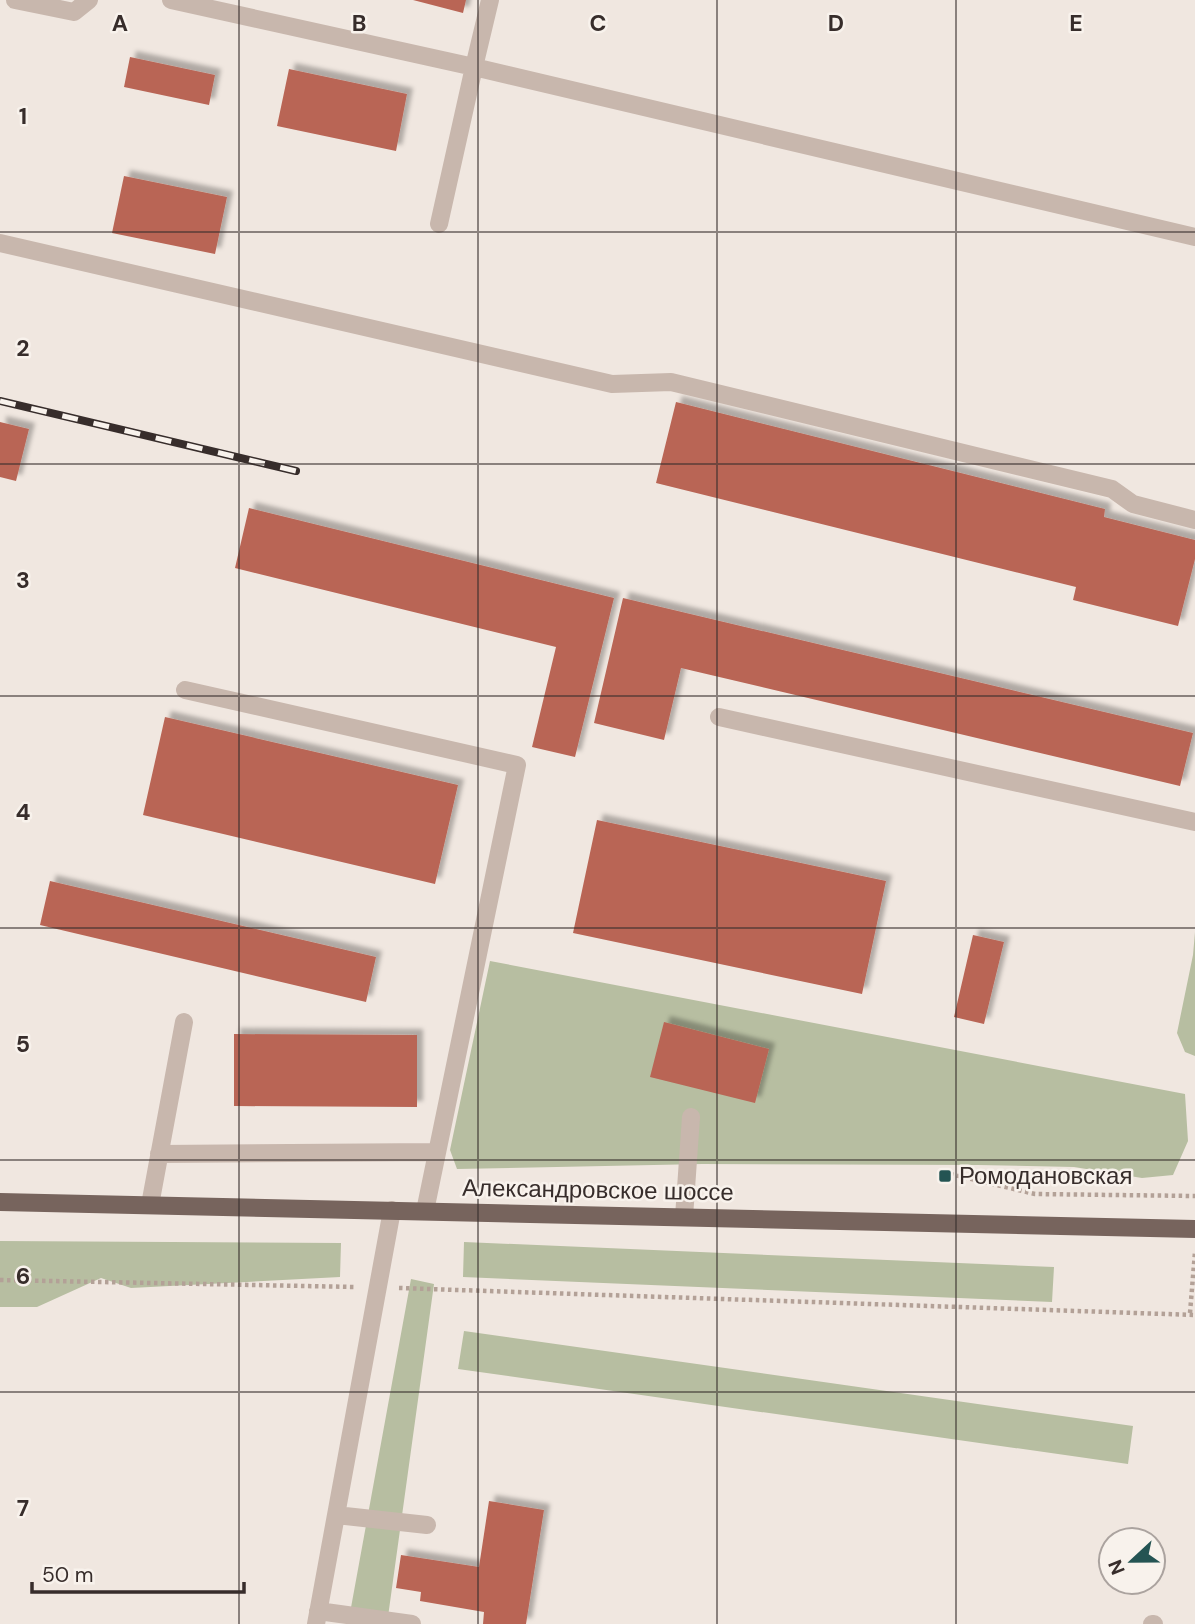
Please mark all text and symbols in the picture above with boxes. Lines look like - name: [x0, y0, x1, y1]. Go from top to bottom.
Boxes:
- text: A: [112, 8, 128, 38]
- text: B: [352, 8, 366, 38]
- text: C: [590, 8, 606, 38]
- text: D: [828, 8, 844, 38]
- text: E: [1069, 8, 1083, 38]
- text: 1: [19, 101, 27, 131]
- text: 2: [16, 333, 30, 363]
- text: 3: [16, 565, 30, 595]
- text: 4: [16, 797, 31, 827]
- text: 5: [16, 1029, 30, 1059]
- place label: Ромодановская: [959, 1160, 1132, 1191]
- marker: Ромодановская: [937, 1168, 953, 1184]
- street label: Александровское шоссе: [462, 1172, 734, 1207]
- text: 6: [16, 1261, 30, 1291]
- text: 7: [17, 1493, 29, 1523]
- north arrow: [1097, 1526, 1167, 1596]
- scale bar: [32, 1550, 243, 1594]
- text: N: [1103, 1556, 1131, 1578]
- text: 50 m: [42, 1561, 93, 1589]

